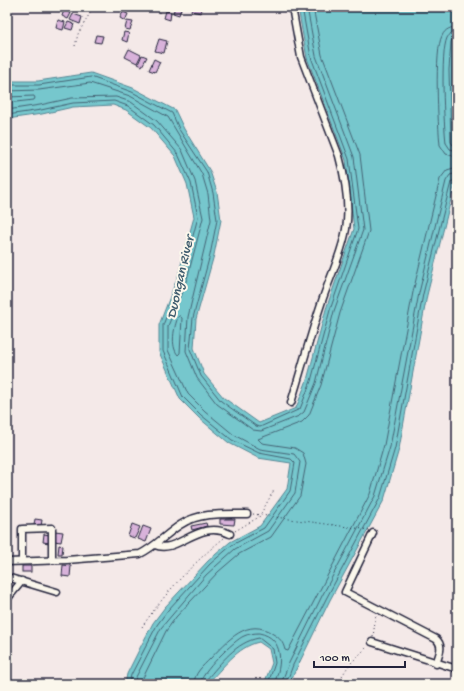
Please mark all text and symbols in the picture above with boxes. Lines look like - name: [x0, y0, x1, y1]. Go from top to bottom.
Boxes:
- water label: Duongan River: [164, 232, 200, 320]
- scale bar: [314, 643, 405, 669]
- text: 100 m: [319, 652, 350, 666]

